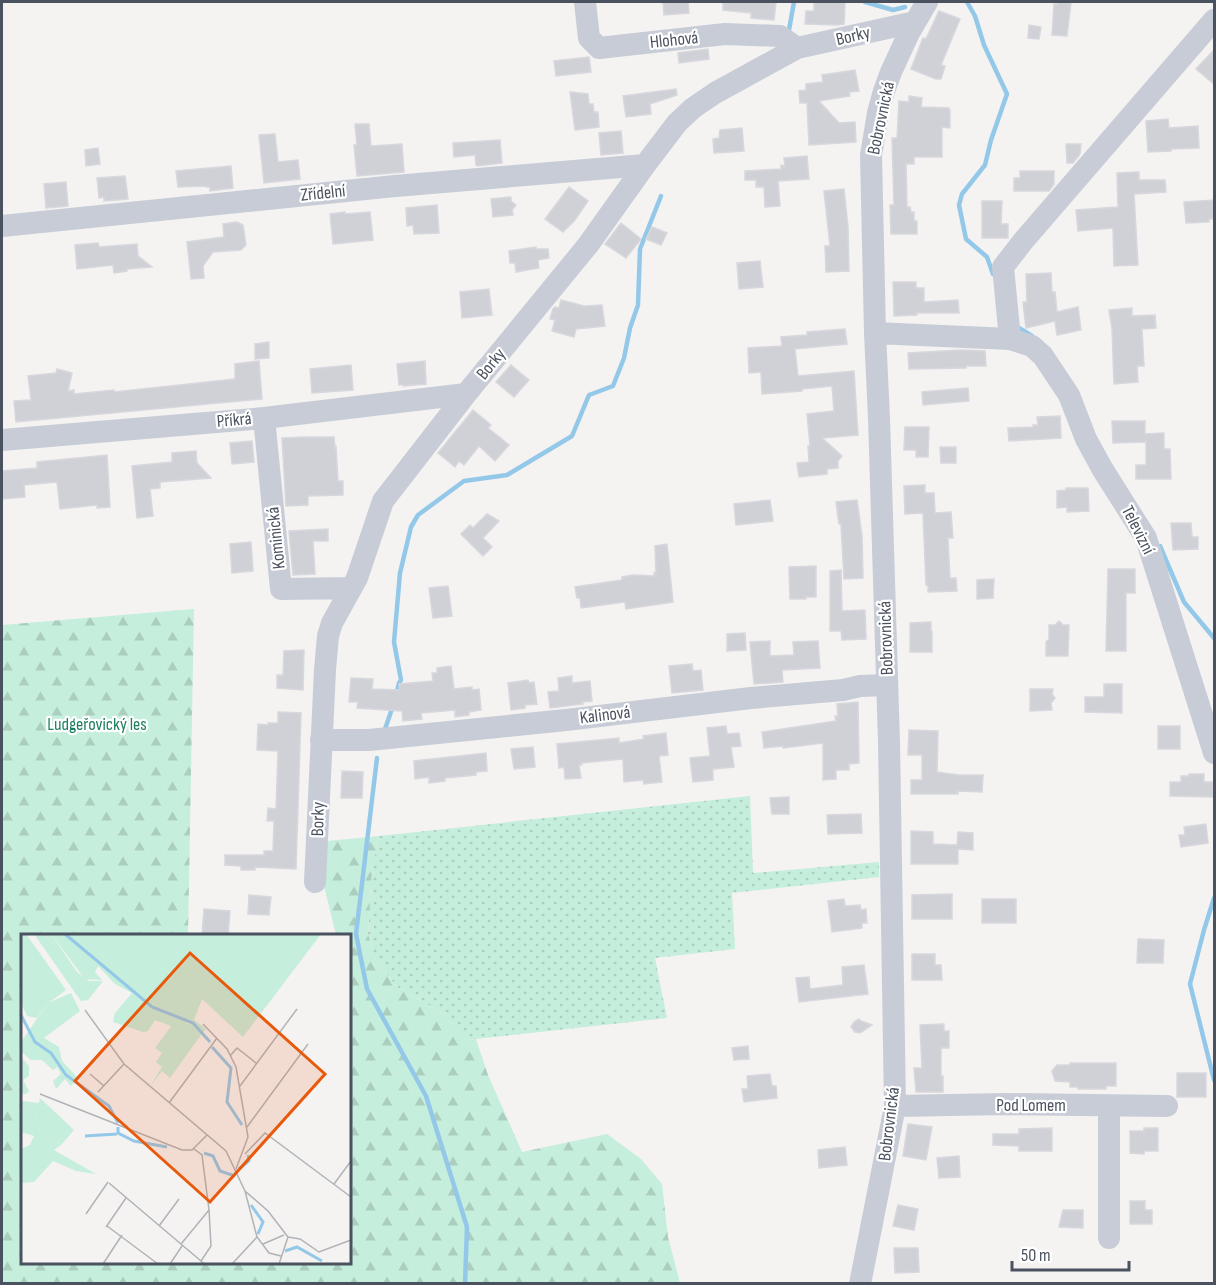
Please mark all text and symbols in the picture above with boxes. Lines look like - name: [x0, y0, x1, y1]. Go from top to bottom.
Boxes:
- street label: Borky: [834, 22, 872, 50]
- street label: Hlohová: [649, 27, 699, 53]
- street label: Bobrovnická: [863, 79, 899, 156]
- street label: Zřídelní: [300, 180, 347, 206]
- street label: Borky: [472, 344, 510, 384]
- street label: Příkrá: [216, 408, 252, 432]
- street label: Televizní: [1117, 502, 1159, 558]
- street label: Kominická: [262, 506, 290, 570]
- street label: Bobrovnická: [874, 601, 898, 675]
- street label: Kalinová: [579, 701, 632, 729]
- park label: Ludgeřovický les: [47, 714, 147, 735]
- street label: Borky: [307, 801, 329, 837]
- inset map: [21, 934, 351, 1264]
- street label: Bobrovnická: [874, 1086, 904, 1162]
- street label: Pod Lomem: [996, 1095, 1066, 1116]
- scale bar: [1012, 1234, 1129, 1272]
- text: 50 m: [1021, 1245, 1051, 1266]

